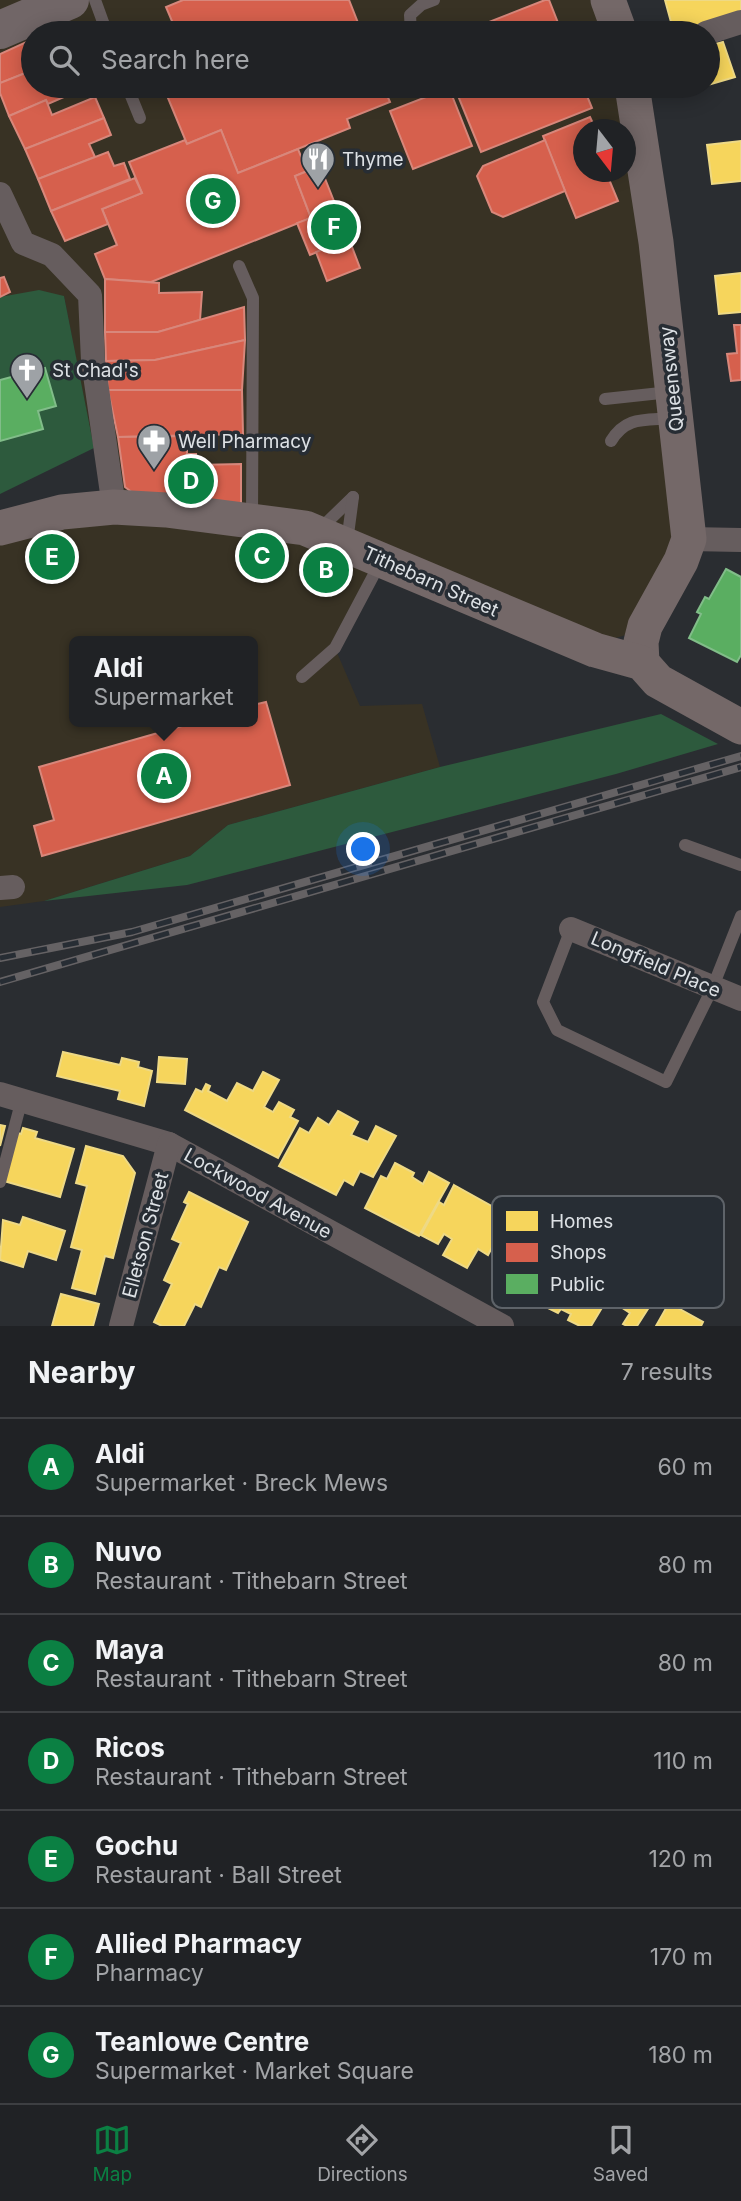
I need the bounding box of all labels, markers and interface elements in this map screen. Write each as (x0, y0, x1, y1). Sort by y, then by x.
search box (21, 21, 720, 98)
icon: search (45, 41, 83, 79)
text: Search here (101, 44, 250, 75)
north arrow (573, 119, 636, 182)
restaurant icon: Thyme (299, 140, 337, 189)
place label: Thyme (342, 148, 404, 171)
pin: G (190, 175, 236, 227)
pin: F (311, 201, 357, 253)
street label: Queensway (654, 325, 688, 433)
church icon: St Chad's (8, 351, 46, 400)
place label: St Chad's (52, 359, 139, 382)
pharmacy icon: Well Pharmacy (135, 422, 173, 471)
place label: Well Pharmacy (178, 430, 312, 453)
pin: D (168, 455, 214, 507)
pin: C (239, 530, 285, 582)
pin: E (29, 531, 75, 583)
street label: Tithebarn Street (360, 541, 502, 622)
pin: B (303, 544, 349, 596)
popup (69, 636, 258, 727)
text: Aldi (94, 652, 143, 683)
text: Supermarket (94, 683, 234, 711)
pin: A (141, 750, 187, 802)
your location (346, 832, 380, 866)
street label: Longfield Place (588, 927, 724, 1002)
street label: Lockwood Avenue (180, 1143, 336, 1244)
street label: Elletson Street (118, 1170, 173, 1301)
legend (492, 1196, 724, 1308)
text: Homes (550, 1210, 613, 1233)
text: Shops (550, 1241, 606, 1264)
text: Public (550, 1273, 605, 1296)
text: Nearby (28, 1354, 136, 1390)
text: 7 results (621, 1358, 713, 1386)
text: Aldi (95, 1438, 145, 1469)
text: A (42, 1453, 60, 1481)
text: 60 m (658, 1453, 713, 1481)
text: Supermarket · Breck Mews (95, 1469, 388, 1497)
text: Nuvo (95, 1536, 162, 1567)
text: B (43, 1551, 59, 1579)
text: 80 m (658, 1551, 713, 1579)
text: Restaurant · Tithebarn Street (95, 1567, 408, 1595)
text: Maya (95, 1634, 164, 1665)
text: C (42, 1649, 60, 1677)
text: 80 m (658, 1649, 713, 1677)
text: Restaurant · Tithebarn Street (95, 1665, 408, 1693)
text: Ricos (95, 1732, 165, 1763)
text: D (43, 1747, 59, 1775)
text: 110 m (653, 1747, 713, 1775)
text: Restaurant · Tithebarn Street (95, 1763, 408, 1791)
text: Gochu (95, 1830, 178, 1861)
text: E (44, 1845, 58, 1873)
text: 120 m (648, 1845, 713, 1873)
text: Restaurant · Ball Street (95, 1861, 342, 1889)
text: Allied Pharmacy (95, 1928, 302, 1959)
text: F (44, 1943, 58, 1971)
text: 170 m (650, 1943, 713, 1971)
text: Pharmacy (95, 1959, 204, 1987)
text: Teanlowe Centre (95, 2026, 309, 2057)
text: G (42, 2041, 60, 2069)
text: 180 m (648, 2041, 713, 2069)
text: Supermarket · Market Square (95, 2057, 414, 2085)
tab: Map (93, 2121, 132, 2186)
tab: Directions (317, 2121, 408, 2186)
tab: Saved (593, 2121, 648, 2186)

